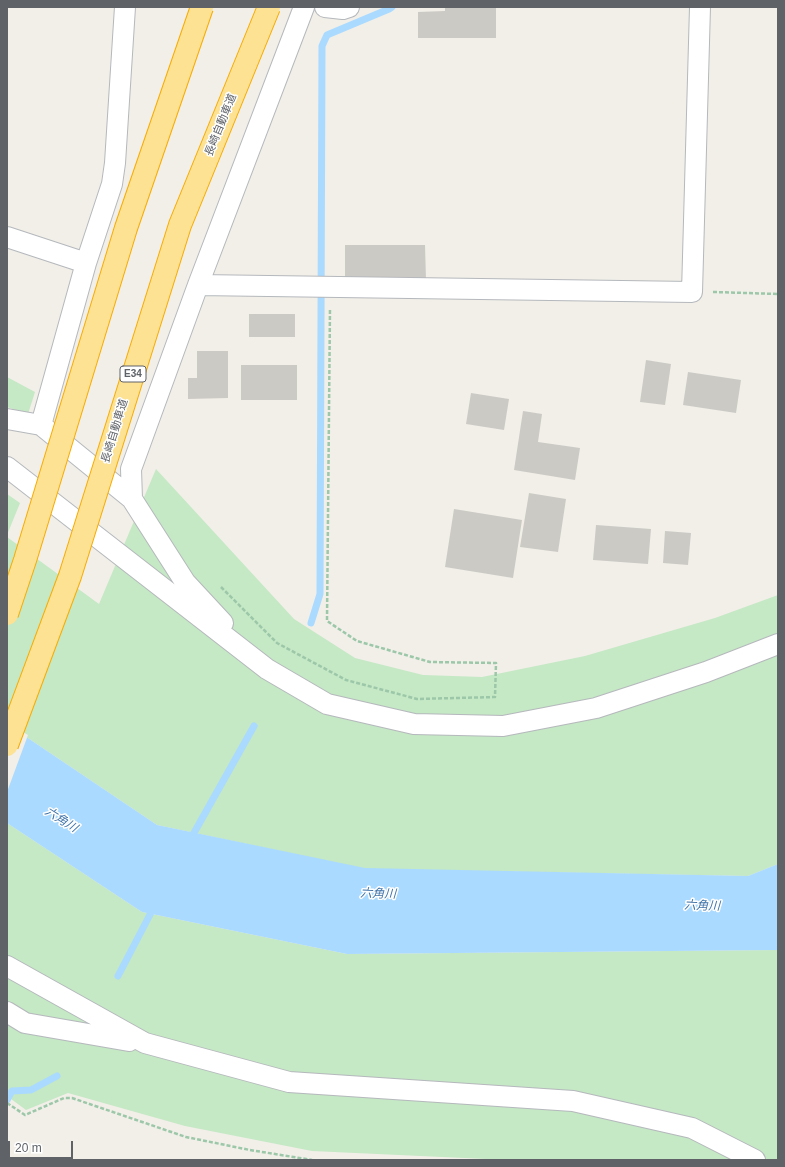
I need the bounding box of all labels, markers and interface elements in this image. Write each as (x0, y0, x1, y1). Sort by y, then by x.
street label: 長崎自動車道 (203, 92, 239, 158)
road number: E34 (120, 366, 146, 382)
street label: 長崎自動車道 (99, 398, 131, 464)
water label: 六角川 (42, 804, 80, 836)
water label: 六角川 (360, 886, 396, 902)
water label: 六角川 (684, 898, 720, 914)
scale bar (10, 1133, 75, 1159)
text: 20 m (15, 1141, 42, 1155)

